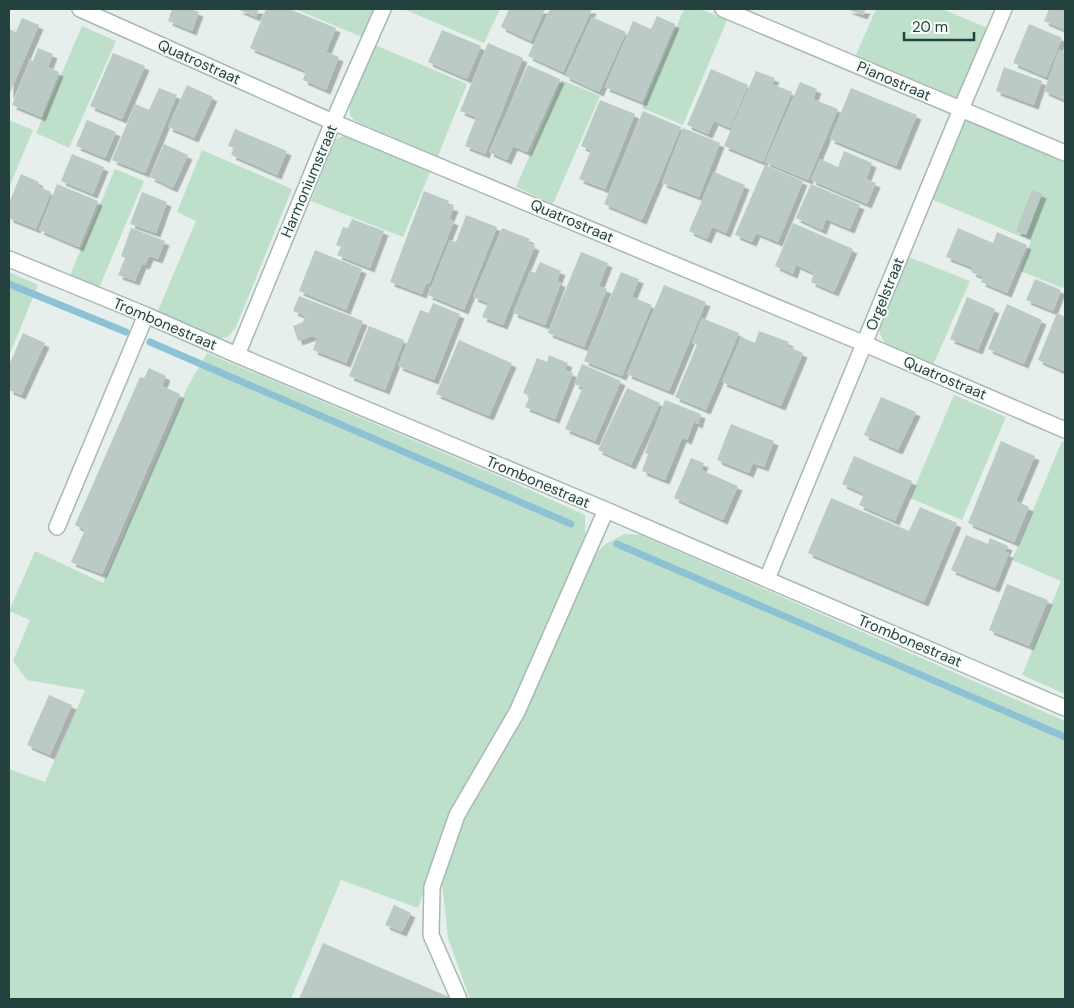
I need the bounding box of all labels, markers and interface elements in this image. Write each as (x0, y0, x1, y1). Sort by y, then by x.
scale bar (904, 10, 974, 42)
text: 20 m (912, 17, 948, 37)
street label: Quatrostraat (154, 35, 244, 89)
street label: Pianostraat (854, 56, 934, 106)
street label: Harmoniumstraat (276, 121, 342, 241)
street label: Quatrostraat (527, 194, 617, 248)
street label: Orgelstraat (861, 254, 909, 334)
street label: Trombonestraat (110, 293, 220, 355)
street label: Quatrostraat (900, 351, 990, 405)
street label: Trombonestraat (483, 451, 593, 513)
street label: Trombonestraat (855, 610, 965, 672)

